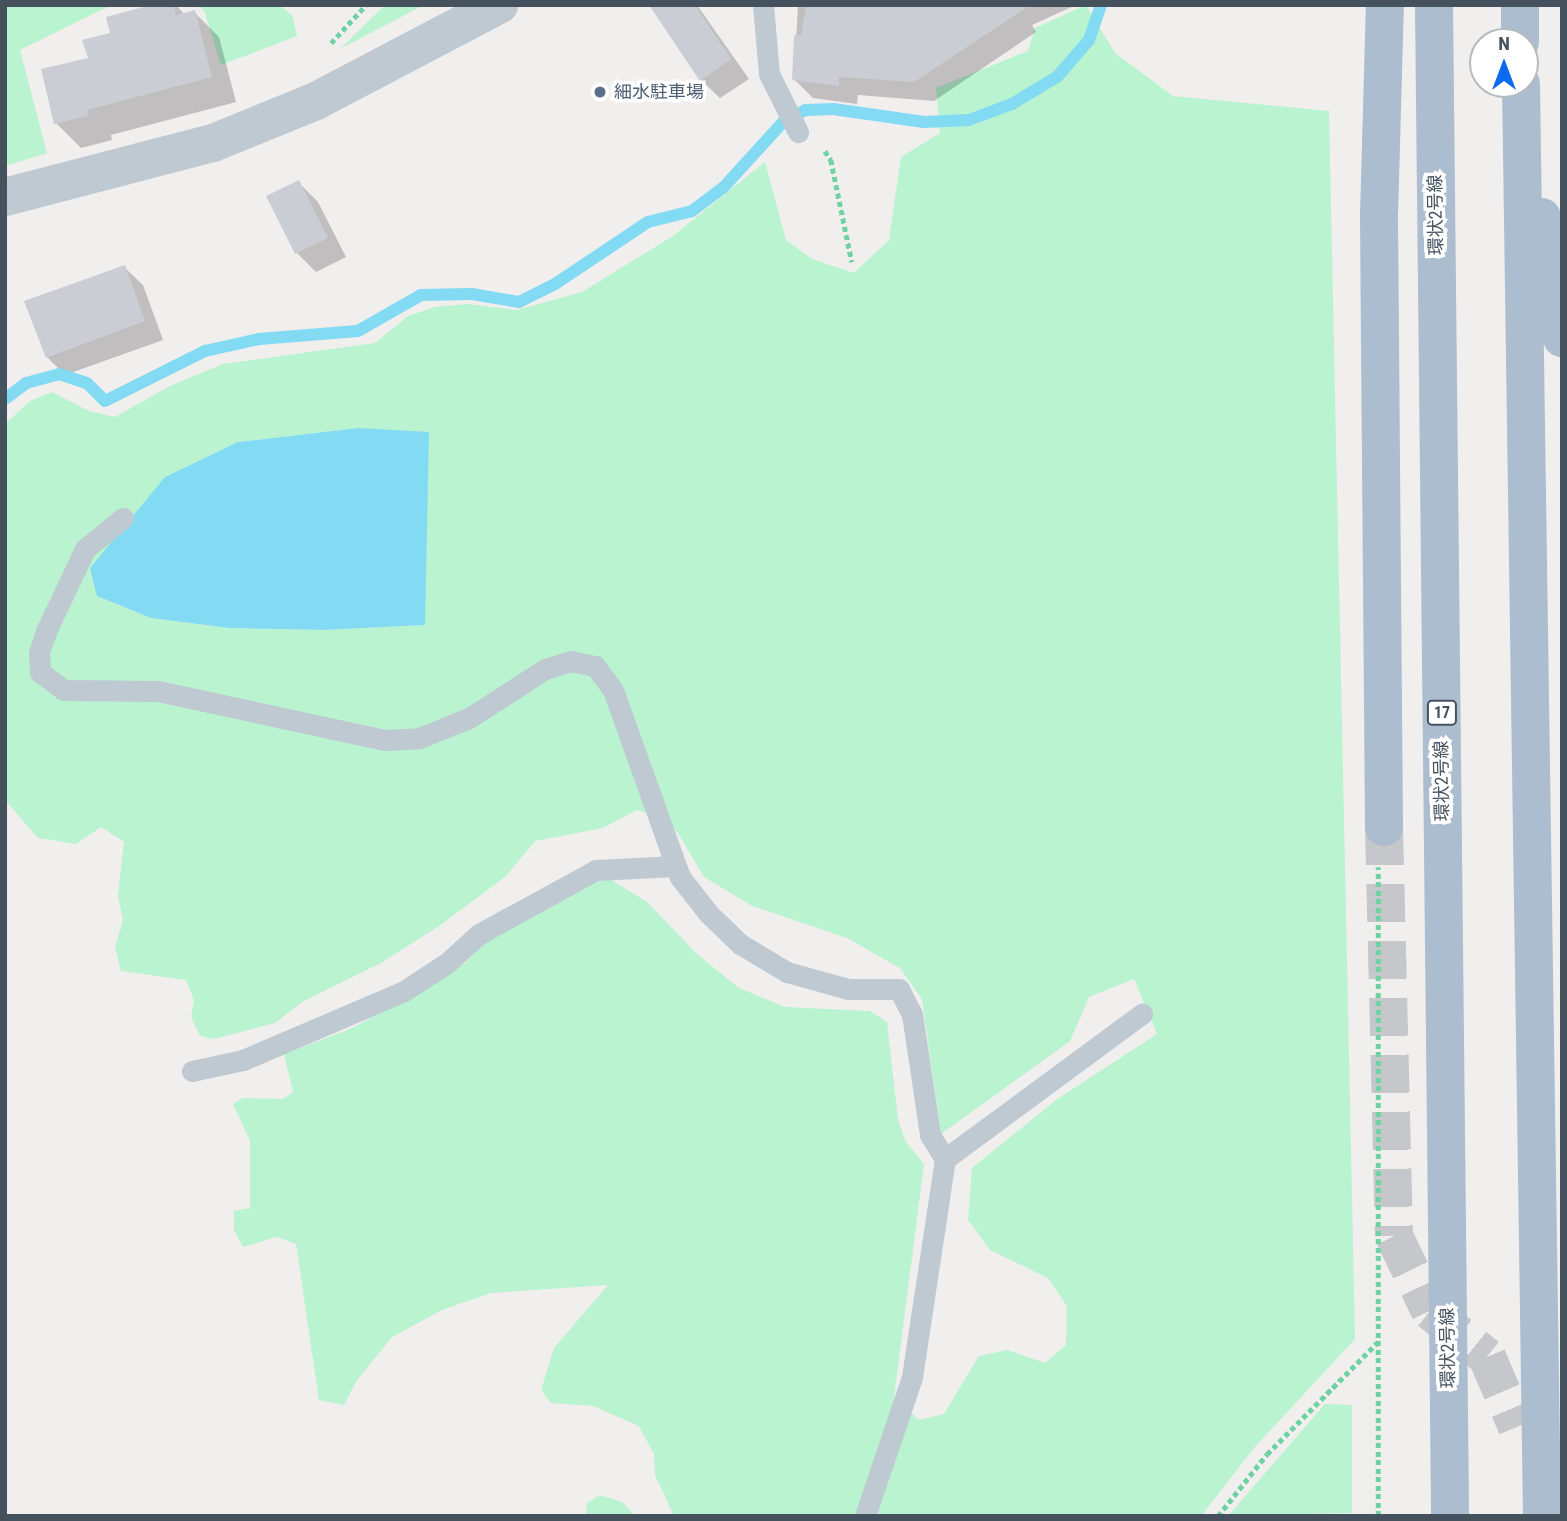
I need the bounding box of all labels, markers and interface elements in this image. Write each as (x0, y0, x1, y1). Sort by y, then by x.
north arrow (1469, 28, 1539, 98)
text: N (1498, 32, 1510, 55)
place label: 細水駐車場 (614, 81, 704, 103)
marker: 細水駐車場 (592, 84, 608, 100)
street label: 環状2号線 (1424, 174, 1448, 256)
road number: 17 (1426, 700, 1458, 726)
street label: 環状2号線 (1430, 740, 1454, 822)
street label: 環状2号線 (1436, 1307, 1460, 1389)

